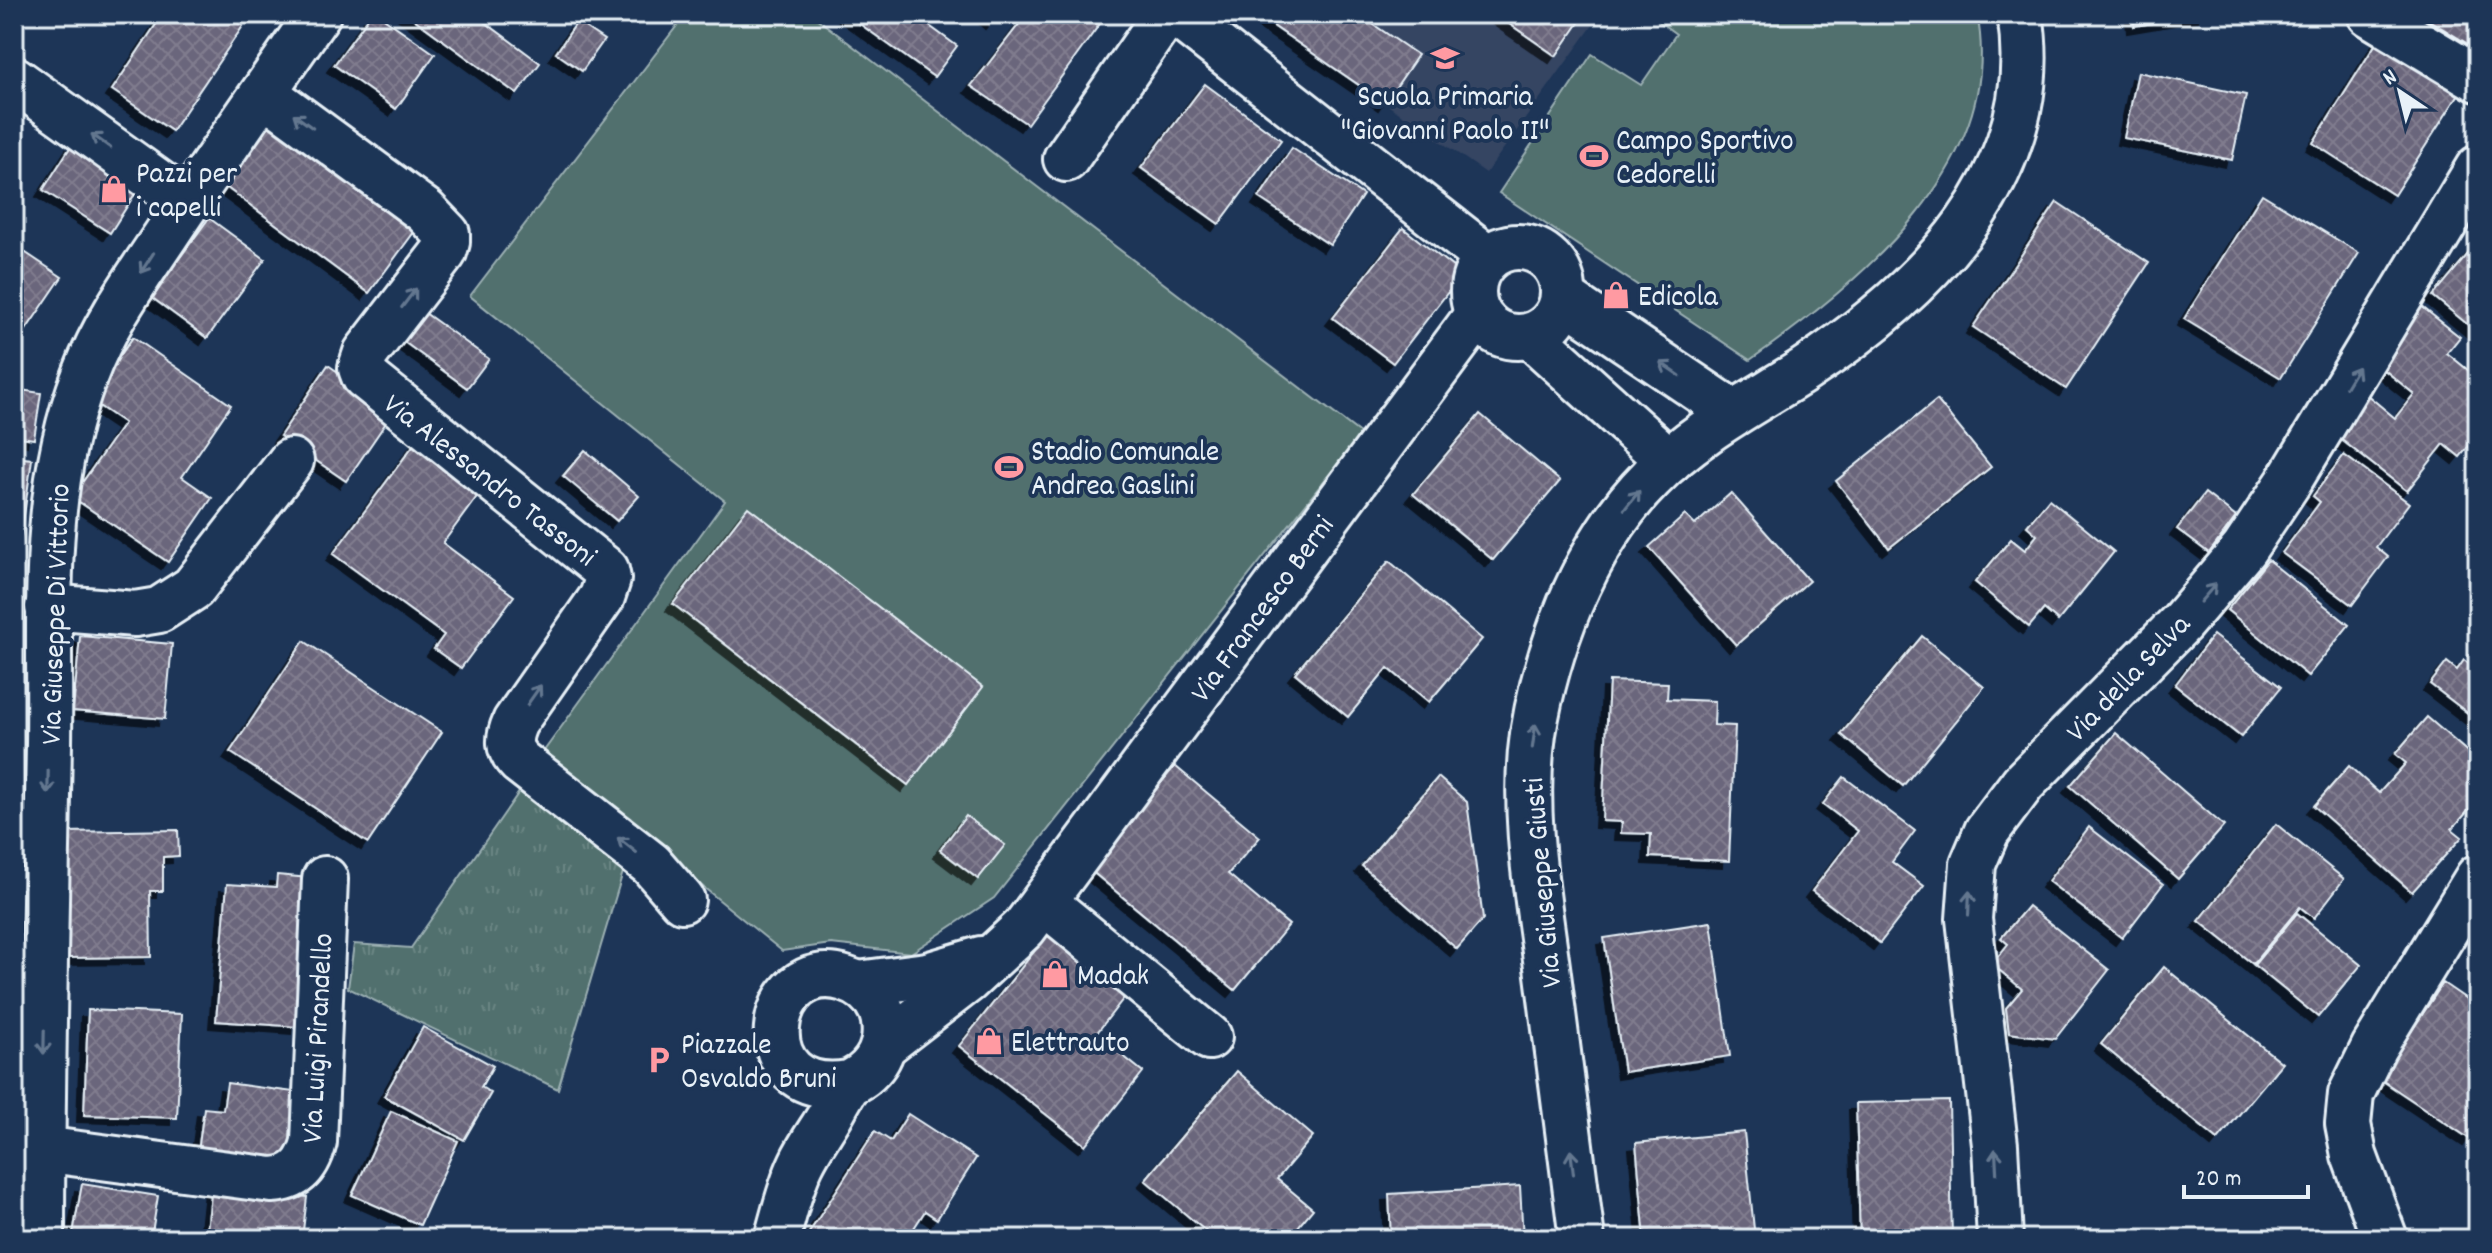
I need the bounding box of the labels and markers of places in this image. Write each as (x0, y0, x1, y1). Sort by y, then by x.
school or university icon: Scuola Primaria "Giovanni Paolo II" (1430, 43, 1460, 73)
place label: Scuola Primaria "Giovanni Paolo II" (1340, 78, 1550, 155)
place label: Campo Sportivo Cedorelli (1616, 122, 1794, 199)
sports icon: Campo Sportivo Cedorelli (1579, 141, 1609, 171)
place label: Pazzi per i capelli (136, 155, 237, 232)
shop icon: Pazzi per i capelli (99, 174, 129, 204)
place label: Edicola (1638, 278, 1719, 321)
shop icon: Edicola (1601, 280, 1631, 310)
place label: Stadio Comunale Andrea Gaslini (1031, 433, 1219, 510)
sports icon: Stadio Comunale Andrea Gaslini (994, 452, 1024, 482)
place label: Madak (1077, 957, 1149, 1000)
shop icon: Madak (1040, 959, 1070, 989)
place label: Elettrauto (1011, 1024, 1130, 1067)
place label: Piazzale Osvaldo Bruni (681, 1026, 837, 1103)
shop icon: Elettrauto (974, 1026, 1004, 1056)
parking icon: Piazzale Osvaldo Bruni (644, 1045, 674, 1075)

